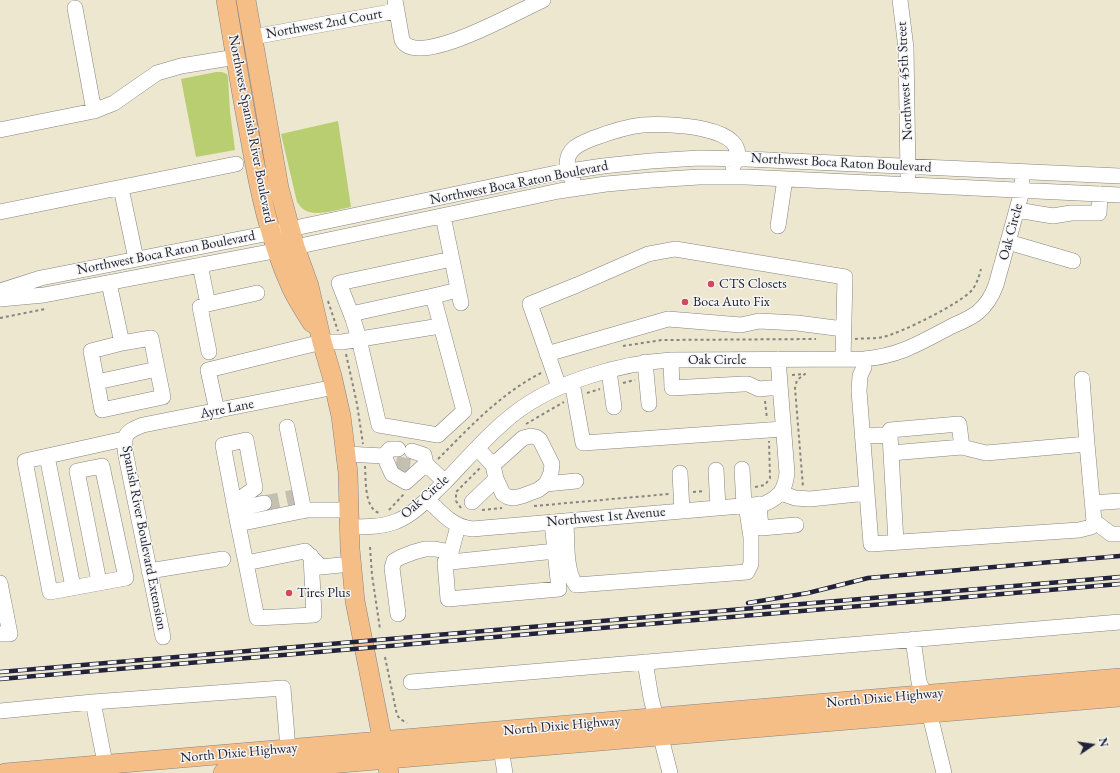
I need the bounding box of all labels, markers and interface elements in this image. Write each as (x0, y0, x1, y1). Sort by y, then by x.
street label: Northwest 2nd Court (265, 6, 383, 42)
street label: Northwest 45th Street (893, 21, 917, 141)
street label: Northwest Spanish River Boulevard (224, 33, 278, 225)
street label: Northwest Boca Raton Boulevard (750, 150, 932, 176)
street label: Northwest Boca Raton Boulevard (429, 157, 609, 209)
street label: Oak Circle (995, 202, 1027, 262)
street label: Northwest Boca Raton Boulevard (76, 227, 256, 279)
place label: CTS Closets (719, 276, 787, 292)
marker: CTS Closets (706, 279, 716, 289)
place label: Boca Auto Fix (693, 294, 770, 310)
marker: Boca Auto Fix (680, 297, 690, 307)
street label: Oak Circle (688, 352, 746, 368)
street label: Ayre Lane (199, 396, 255, 422)
street label: Spanish River Boulevard Extension (118, 444, 170, 632)
street label: Oak Circle (398, 472, 452, 522)
street label: Northwest 1st Avenue (546, 503, 666, 531)
place label: Tires Plus (297, 585, 350, 601)
marker: Tires Plus (284, 588, 294, 598)
street label: North Dixie Highway (826, 685, 944, 711)
street label: North Dixie Highway (503, 713, 621, 739)
north arrow (1072, 725, 1112, 765)
text: N (1096, 736, 1112, 748)
street label: North Dixie Highway (180, 740, 298, 766)

